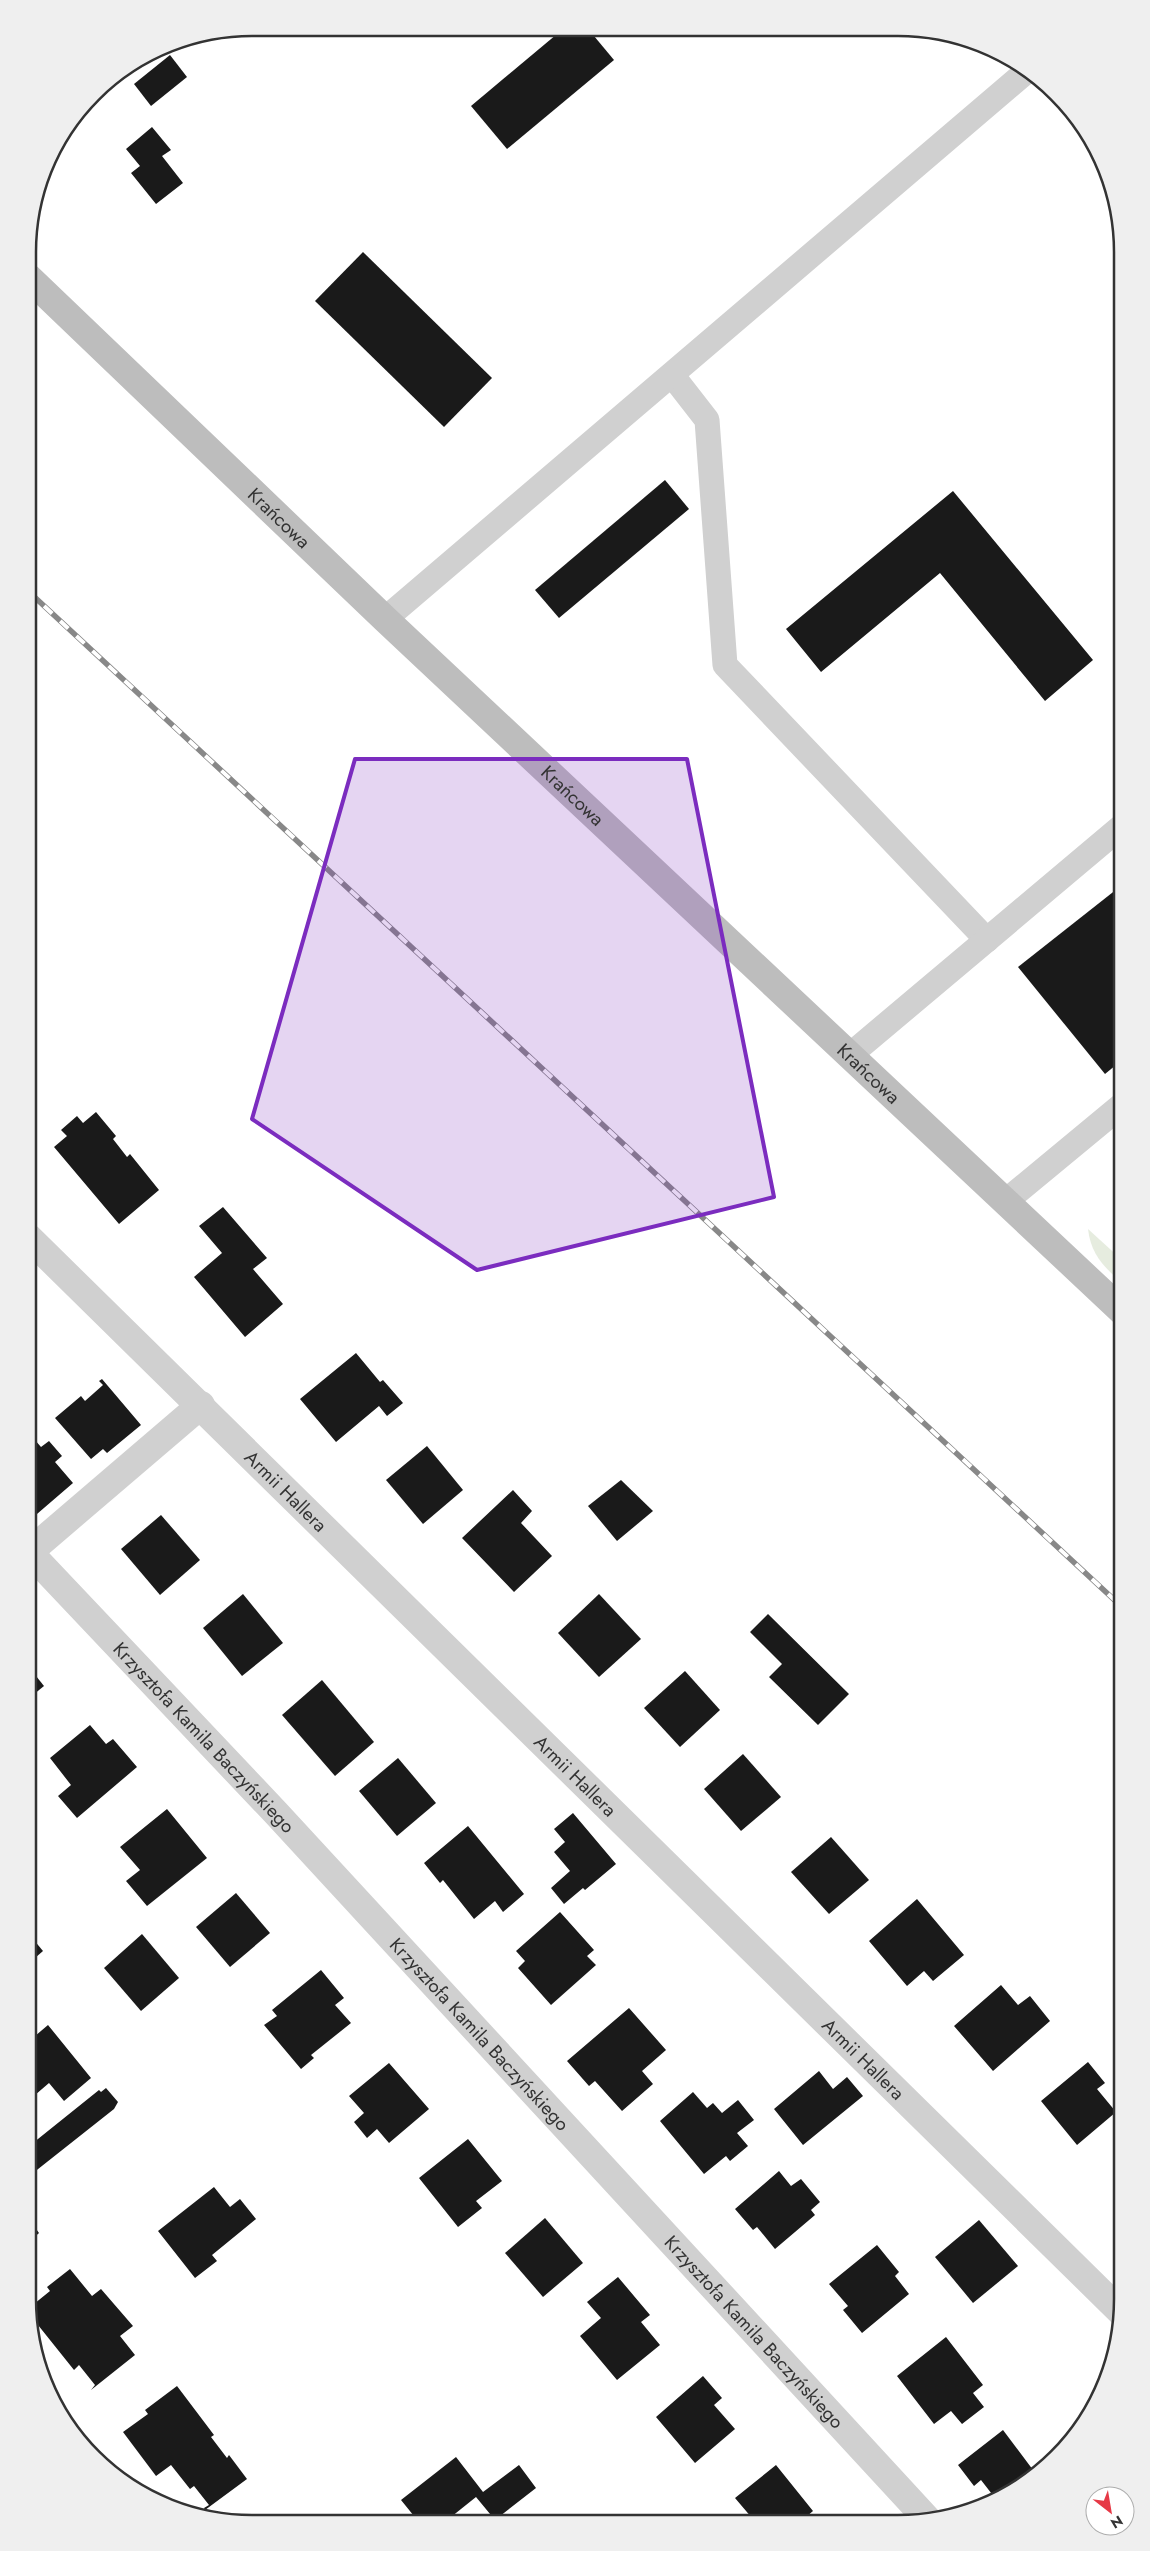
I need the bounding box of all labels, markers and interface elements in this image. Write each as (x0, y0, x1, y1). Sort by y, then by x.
street label: Krańcowa (242, 481, 317, 554)
street label: Krańcowa (535, 759, 610, 832)
street label: Krańcowa (831, 1037, 906, 1110)
street label: Armii Hallera (239, 1444, 334, 1538)
street label: Krzysztofa Kamila Baczyńskiego (107, 1636, 301, 1839)
street label: Armii Hallera (528, 1729, 623, 1822)
street label: Krzysztofa Kamila Baczyńskiego (384, 1931, 576, 2137)
street label: Armii Hallera (816, 2012, 911, 2106)
street label: Krzysztofa Kamila Baczyńskiego (658, 2229, 850, 2434)
north arrow (1085, 2486, 1135, 2536)
text: N (1107, 2511, 1127, 2534)

